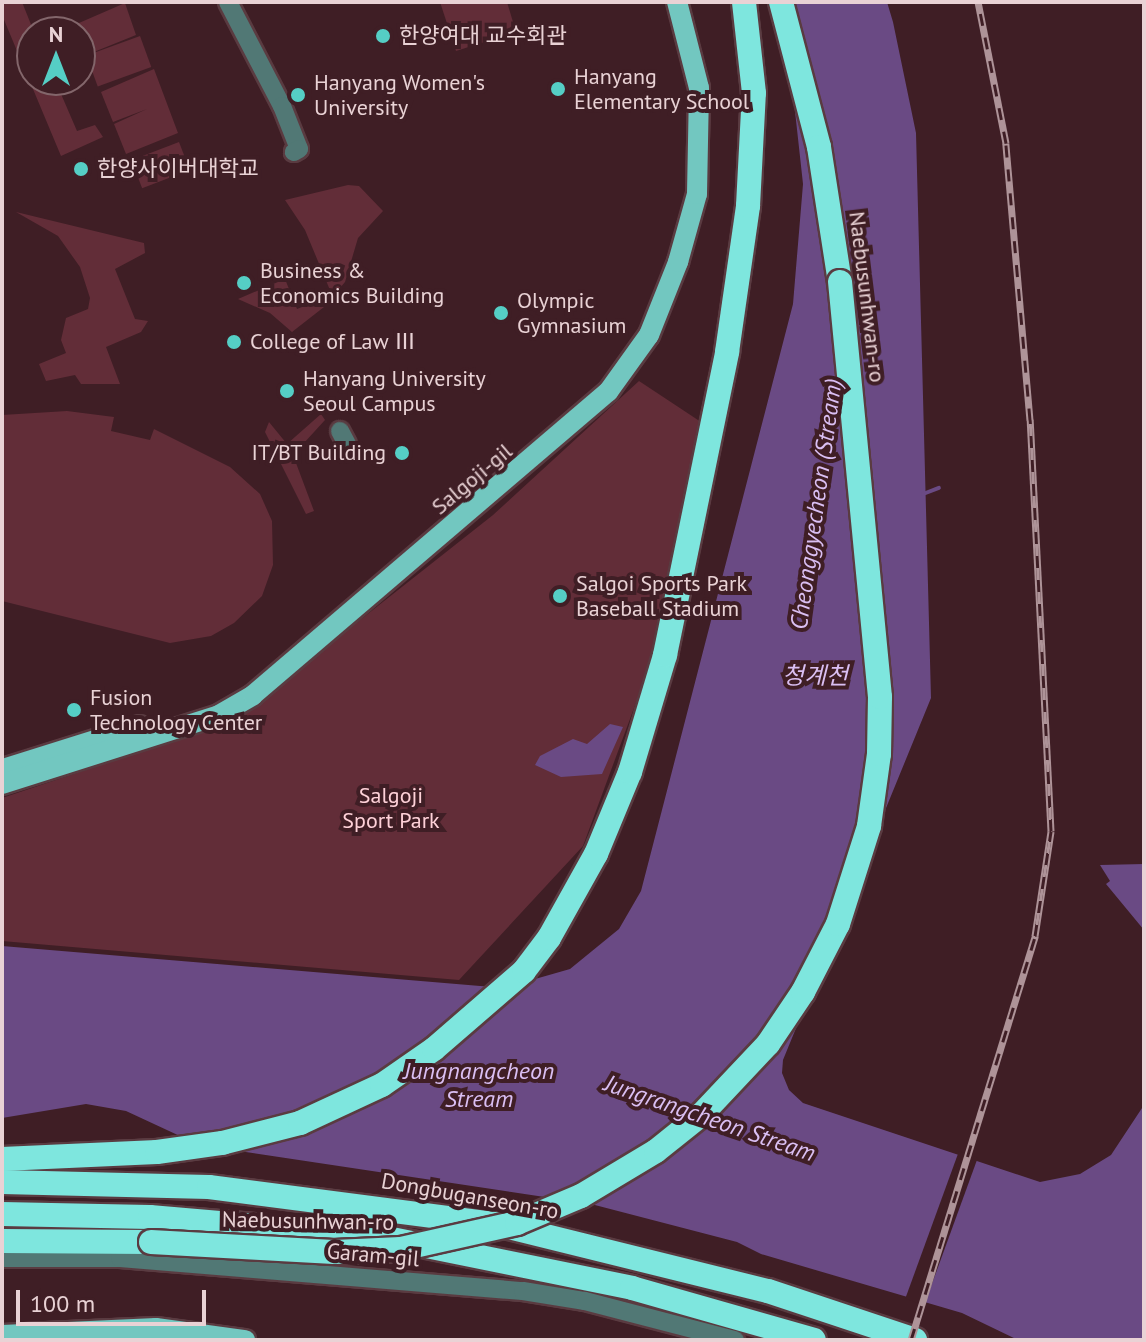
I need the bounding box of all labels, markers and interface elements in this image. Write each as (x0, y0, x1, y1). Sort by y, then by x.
north arrow (16, 16, 96, 96)
text: N (49, 20, 63, 48)
place label: 한양여대 교수회관 (399, 23, 567, 49)
marker: 한양여대 교수회관 (374, 27, 392, 45)
place label: Hanyang Elementary School (574, 63, 750, 114)
place label: Hanyang Women's University (314, 69, 485, 120)
marker: Hanyang Elementary School (549, 80, 567, 98)
marker: Hanyang Women's University (289, 86, 307, 104)
place label: 한양사이버대학교 (97, 156, 259, 182)
marker: 한양사이버대학교 (72, 160, 90, 178)
street label: Naebusunhwan-ro (843, 210, 891, 384)
place label: Business & Economics Building (260, 257, 444, 308)
marker: Business & Economics Building (235, 274, 253, 292)
place label: Olympic Gymnasium (517, 287, 626, 338)
marker: Olympic Gymnasium (492, 304, 510, 322)
place label: College of Law Ⅲ (250, 329, 417, 355)
marker: College of Law Ⅲ (225, 333, 243, 351)
place label: Hanyang University Seoul Campus (303, 365, 486, 416)
water label: Cheonggyecheon (Stream) (784, 377, 848, 631)
marker: Hanyang University Seoul Campus (278, 382, 296, 400)
street label: Salgoji-gil (427, 438, 517, 520)
place label: IT/BT Building (251, 440, 386, 466)
marker: IT/BT Building (393, 444, 411, 462)
place label: Salgoi Sports Park Baseball Stadium (576, 570, 747, 622)
marker: Salgoi Sports Park Baseball Stadium (551, 587, 569, 605)
water label: 청계천 (782, 662, 848, 690)
place label: Fusion Technology Center (90, 684, 263, 736)
marker: Fusion Technology Center (65, 701, 83, 719)
park label: Salgoji Sport Park (342, 782, 440, 834)
water label: Jungnangcheon Stream (404, 1057, 554, 1113)
water label: Jungrangcheon Stream (601, 1068, 819, 1168)
street label: Dongbuganseon-ro (379, 1167, 561, 1225)
street label: Naebusunhwan-ro (222, 1206, 394, 1236)
street label: Garam-gil (326, 1238, 420, 1272)
scale bar (20, 1274, 210, 1324)
text: 100 m (30, 1288, 95, 1319)

